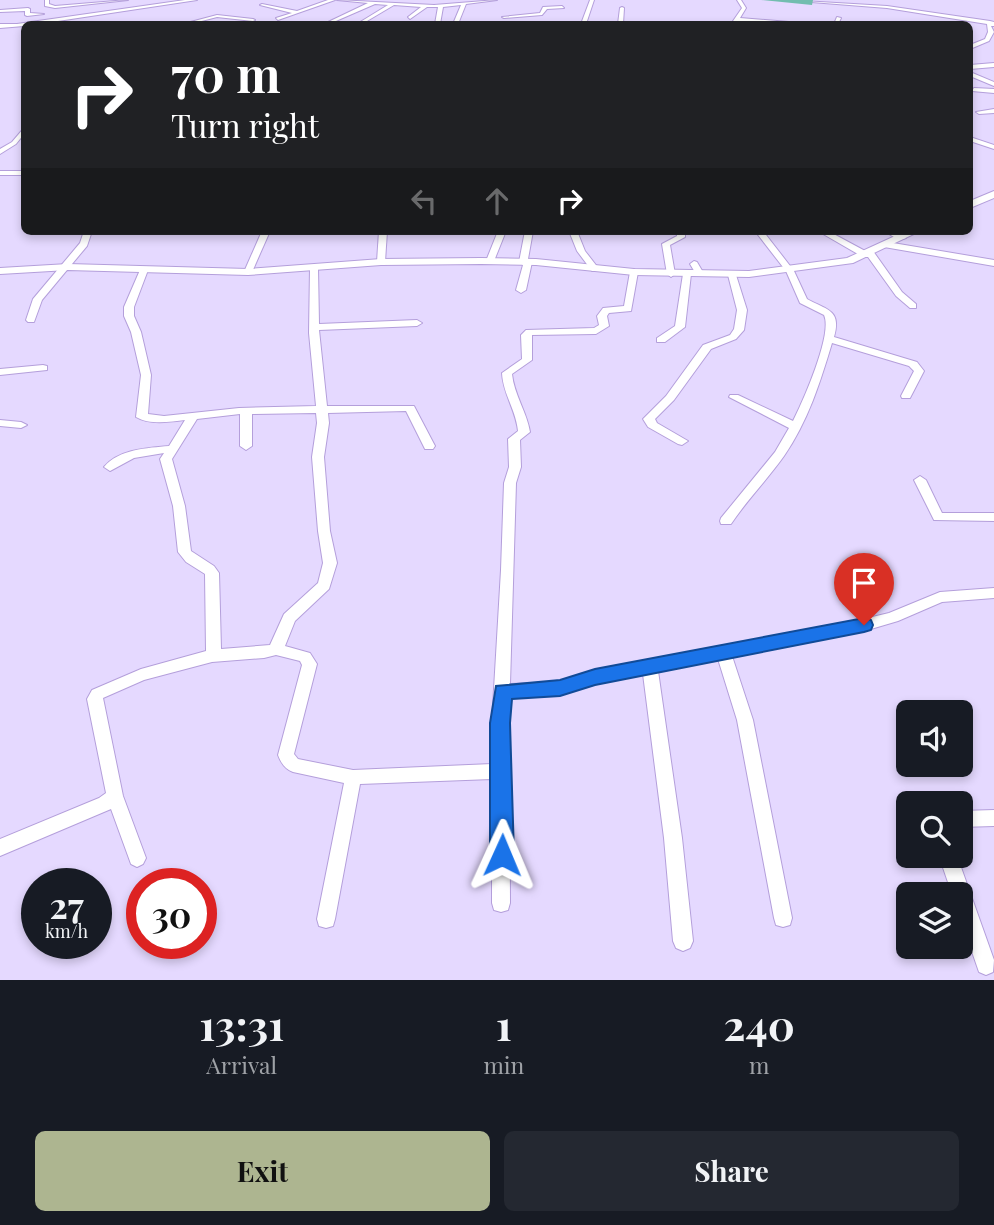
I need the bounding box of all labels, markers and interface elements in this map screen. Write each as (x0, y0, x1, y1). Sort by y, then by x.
text: 70 m (171, 40, 281, 105)
icon: right (56, 49, 147, 140)
text: Turn right (171, 103, 319, 146)
icon: left (405, 182, 443, 220)
icon: ahead (478, 182, 516, 220)
icon: right (551, 182, 589, 220)
pin (834, 553, 894, 625)
icon: arrive (845, 564, 883, 602)
map controls (896, 700, 973, 959)
button: sound (896, 700, 973, 777)
button: search (896, 791, 973, 868)
position arrow (465, 818, 539, 892)
speed limit sign: 30 (126, 868, 217, 959)
text: 27 (49, 881, 84, 928)
button: layers (896, 882, 973, 959)
text: km/h (45, 919, 88, 943)
text: 13:31 (199, 996, 284, 1052)
text: 1 (496, 996, 512, 1052)
text: 240 (724, 996, 795, 1052)
text: Arrival (206, 1049, 277, 1080)
text: min (483, 1049, 524, 1080)
text: m (749, 1049, 769, 1080)
button: Exit (35, 1131, 490, 1211)
button: Share (504, 1131, 959, 1211)

